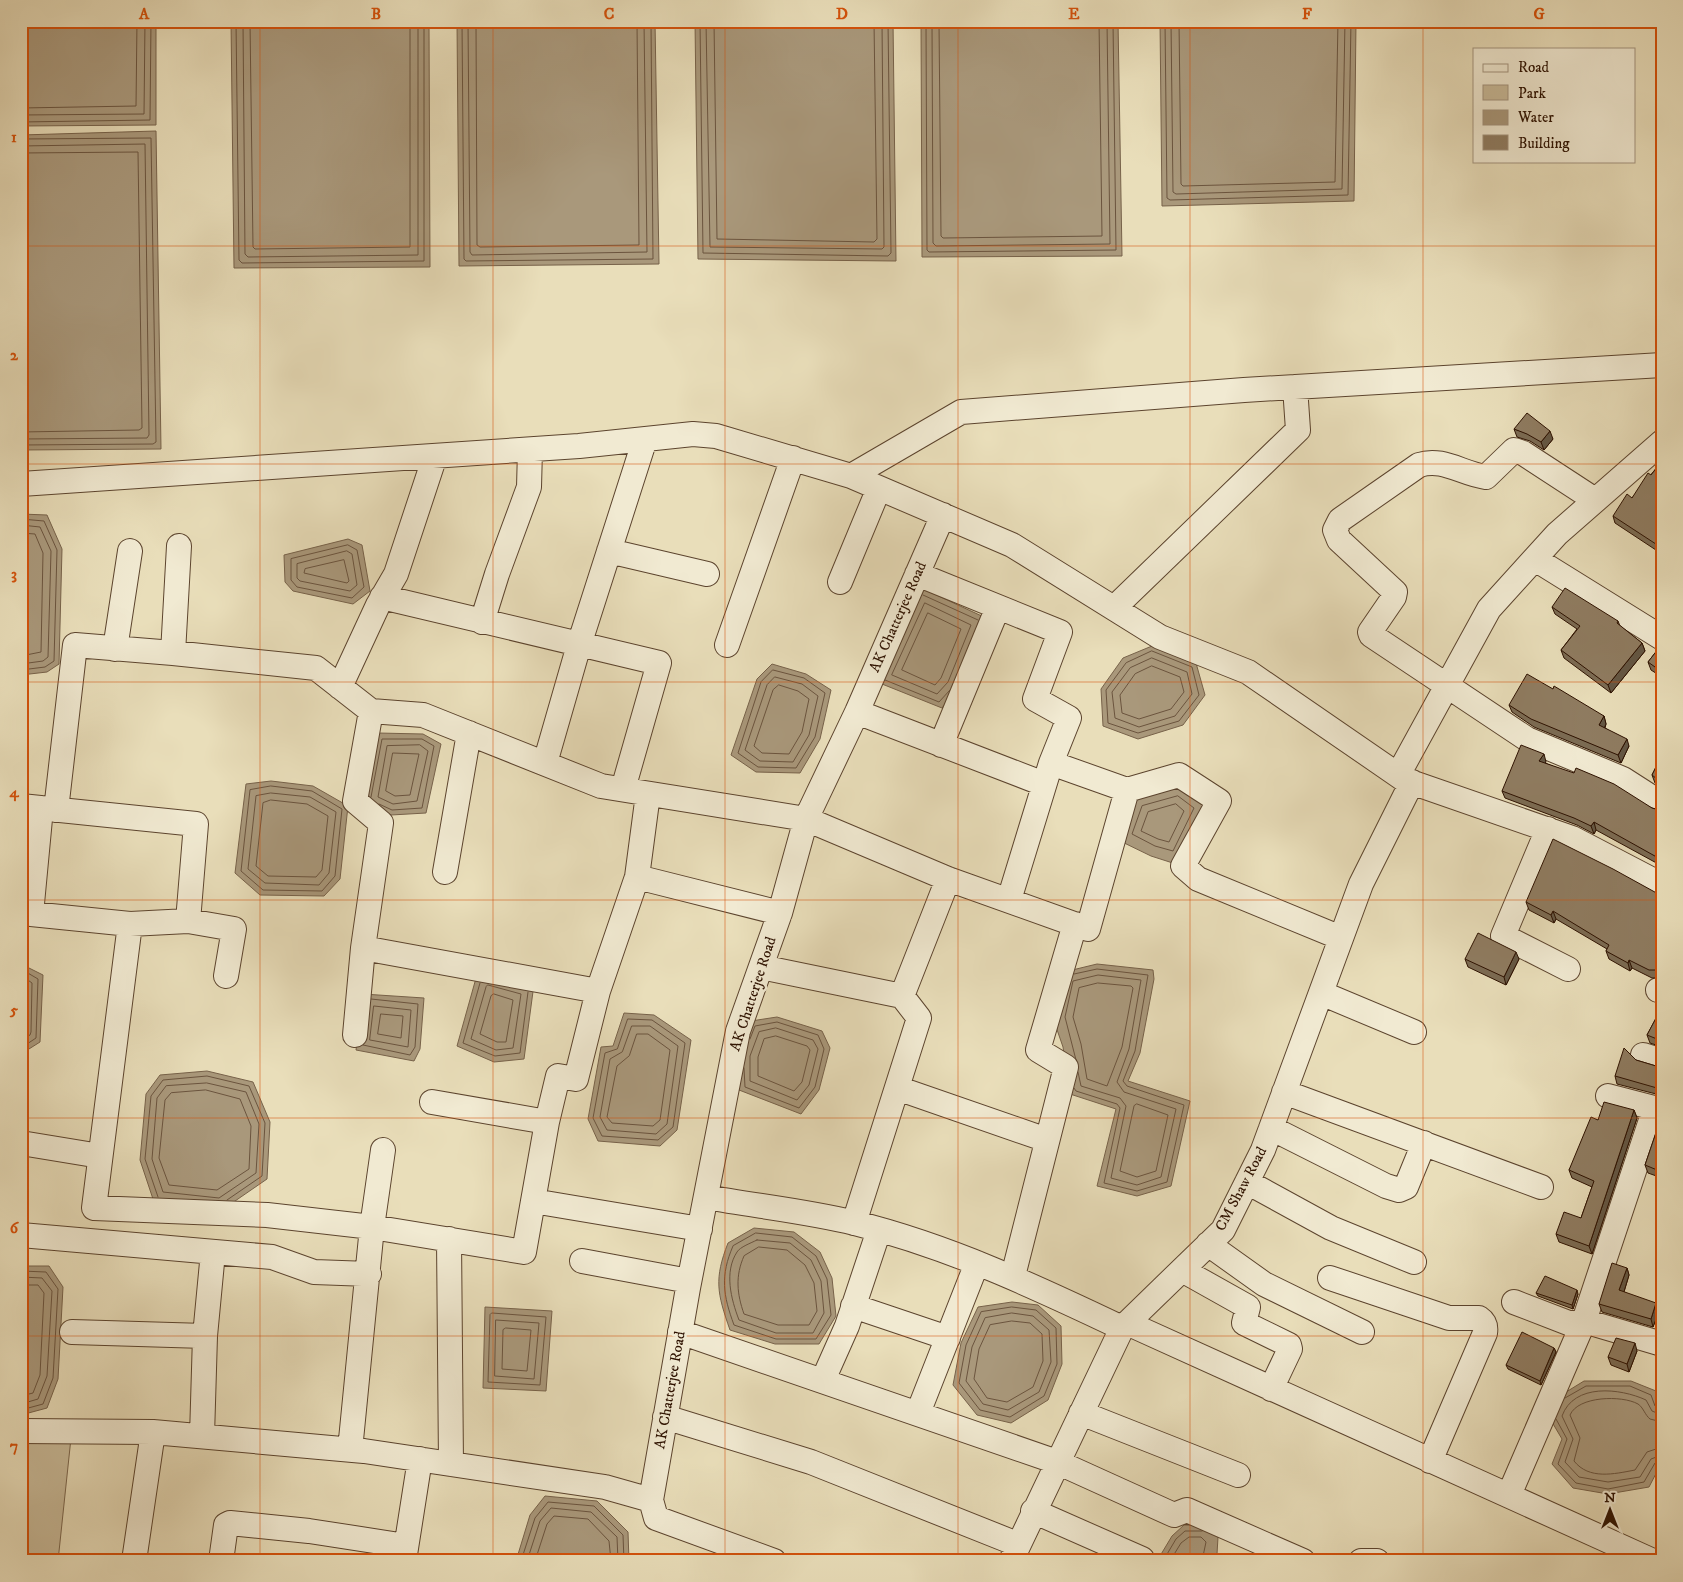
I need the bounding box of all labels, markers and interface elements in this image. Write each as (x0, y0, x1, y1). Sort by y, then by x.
text: A (138, 4, 150, 24)
text: B (371, 4, 381, 24)
text: C (604, 4, 614, 24)
text: D (836, 4, 848, 24)
text: E (1068, 4, 1080, 24)
text: F (1302, 4, 1312, 24)
text: G (1533, 4, 1545, 24)
legend (1473, 48, 1636, 162)
text: Road (1518, 58, 1550, 77)
text: Park (1518, 84, 1547, 103)
text: Water (1517, 108, 1554, 127)
text: 1 (11, 127, 17, 147)
text: Building (1518, 134, 1570, 153)
text: 2 (10, 345, 19, 365)
street label: AK Chatterjee Road (865, 558, 931, 675)
text: 3 (11, 564, 17, 584)
text: 4 (8, 782, 19, 802)
street label: AK Chatterjee Road (726, 934, 781, 1054)
text: 5 (9, 1000, 18, 1020)
street label: CM Shaw Road (1211, 1143, 1271, 1234)
text: 6 (10, 1218, 20, 1238)
street label: AK Chatterjee Road (650, 1329, 690, 1450)
text: 7 (10, 1436, 18, 1456)
north arrow (1586, 1484, 1636, 1534)
text: N (1604, 1489, 1616, 1507)

